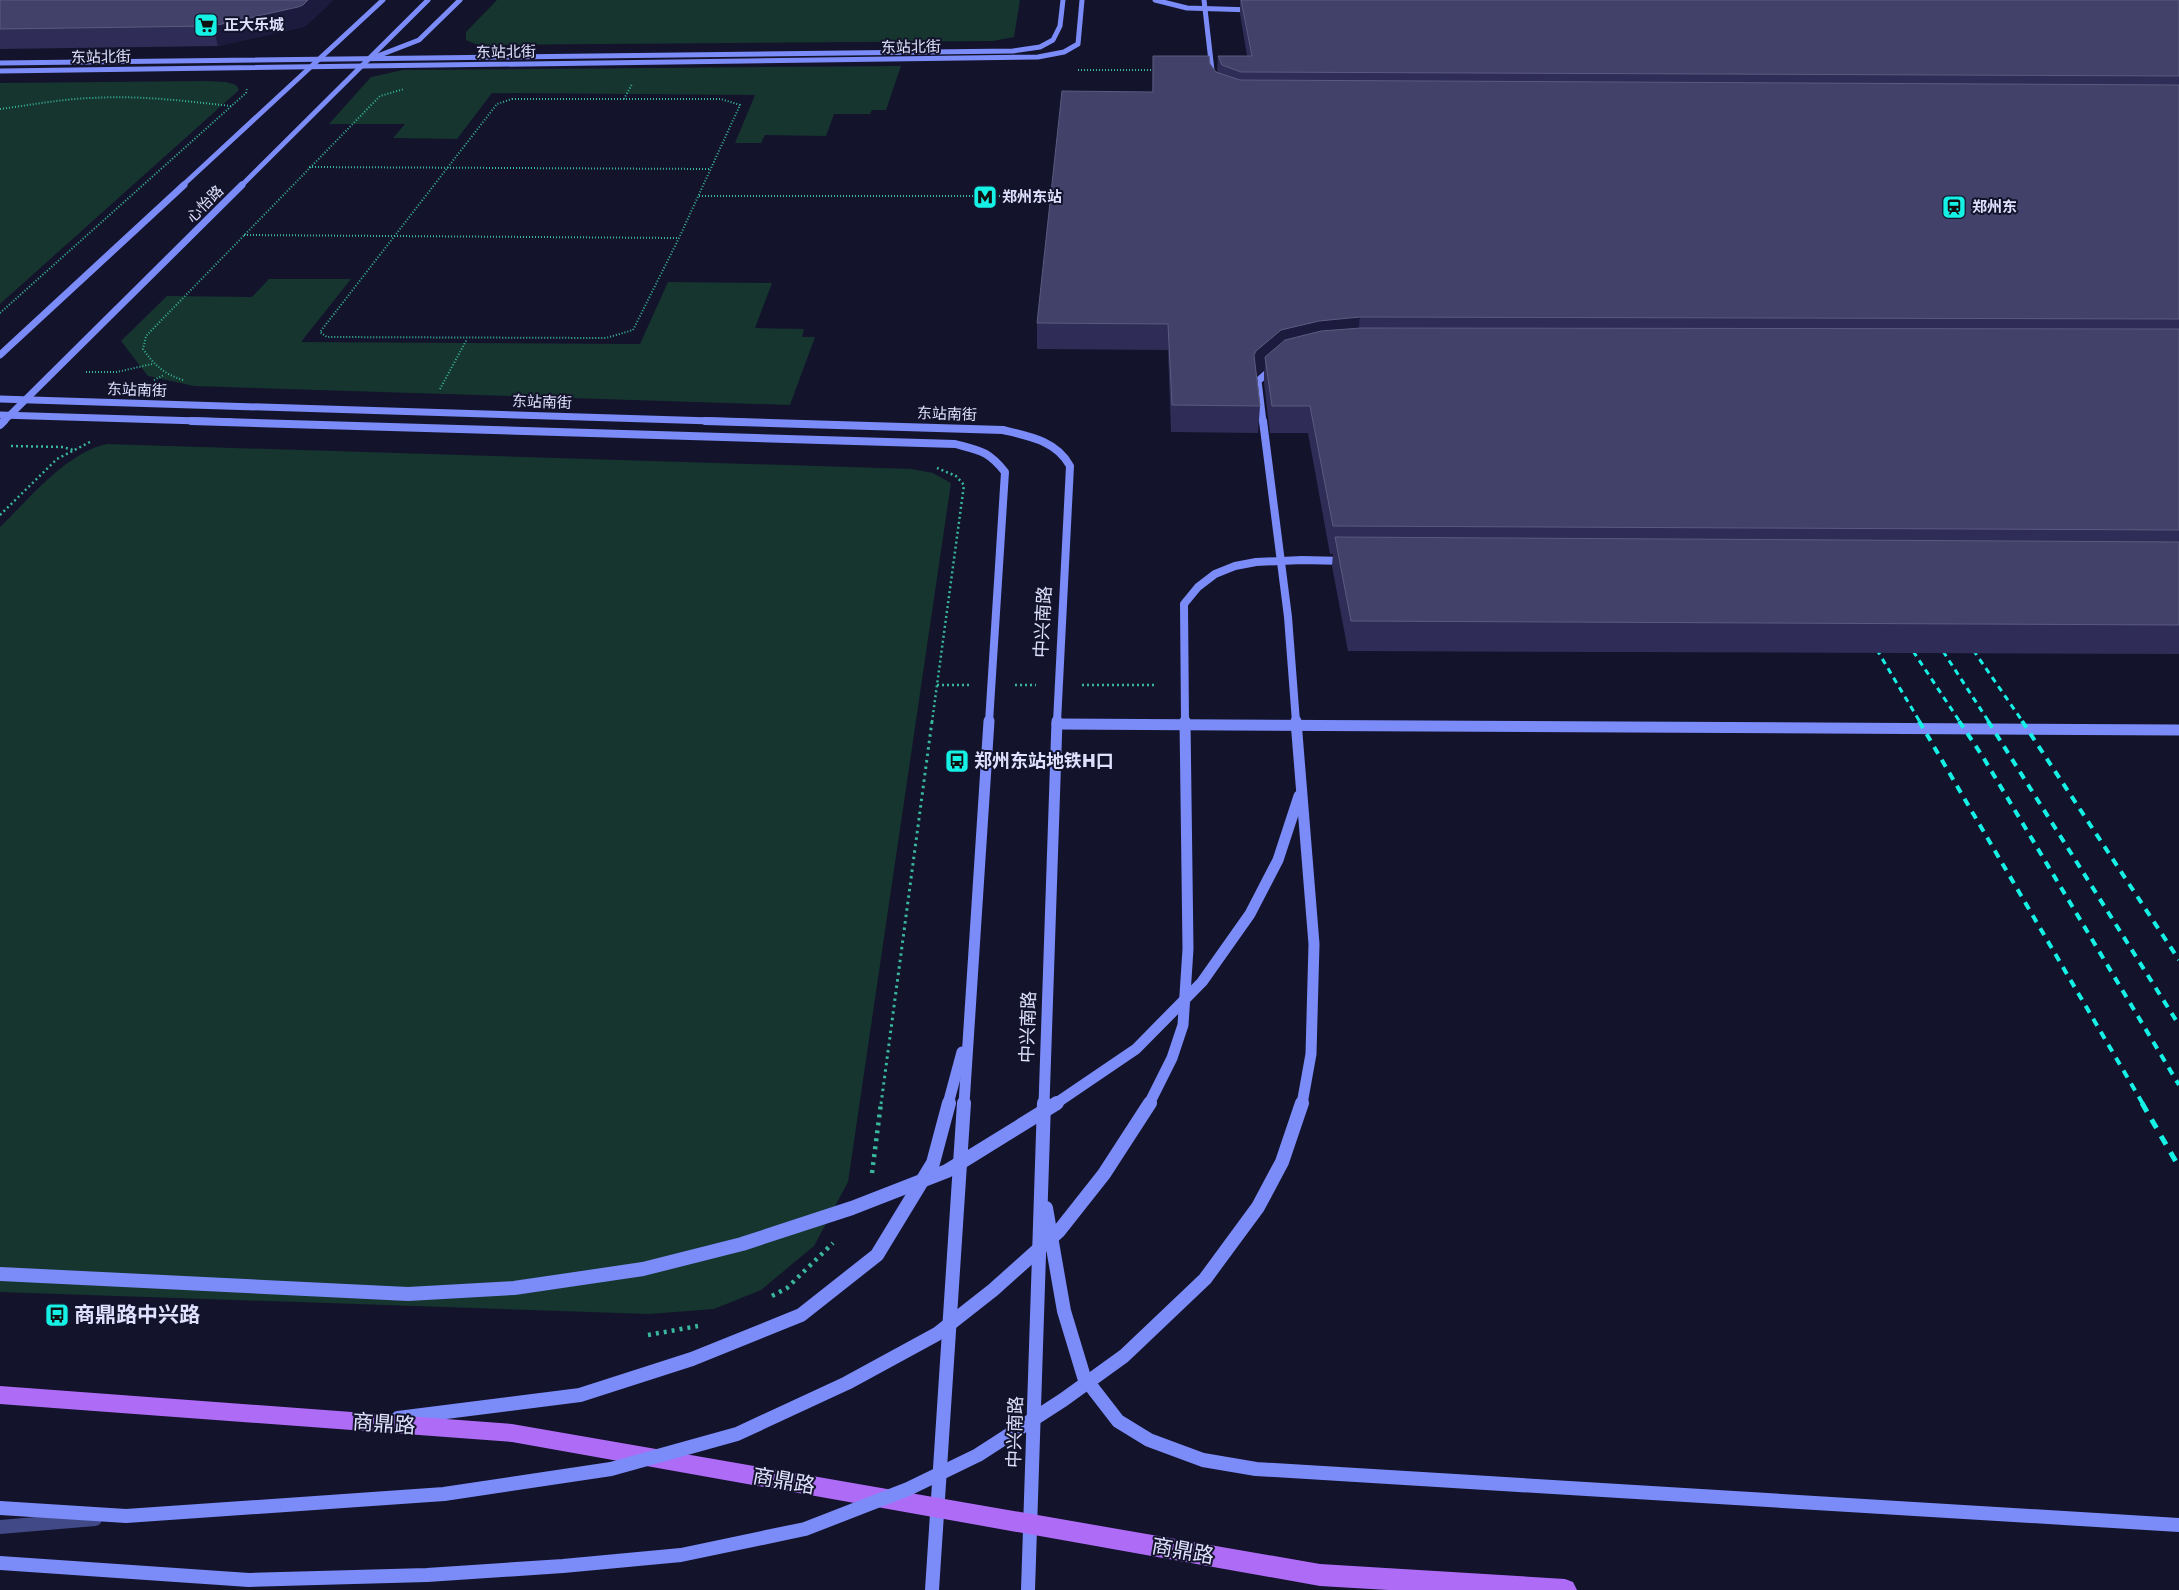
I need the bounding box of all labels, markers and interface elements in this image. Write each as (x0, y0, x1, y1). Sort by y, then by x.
supermarket icon: 正大乐城 (193, 12, 219, 38)
place label: 正大乐城 (224, 15, 284, 33)
street label: 东站北街 (881, 36, 941, 56)
street label: 东站北街 (476, 41, 536, 61)
street label: 东站北街 (71, 46, 131, 66)
street label: 心怡路 (182, 181, 227, 226)
metro station icon: 郑州东站 (972, 184, 998, 210)
place label: 郑州东站 (1002, 187, 1062, 205)
station icon: 郑州东 (1941, 194, 1967, 220)
place label: 郑州东 (1972, 197, 2017, 215)
street label: 东站南街 (107, 379, 167, 399)
street label: 东站南街 (512, 391, 572, 411)
street label: 东站南街 (917, 403, 977, 423)
street label: 中兴南路 (1029, 585, 1055, 658)
bus stop icon: 郑州东站地铁H口 (944, 748, 970, 774)
place label: 郑州东站地铁H口 (974, 749, 1114, 771)
street label: 中兴南路 (1015, 991, 1039, 1063)
place label: 商鼎路中兴路 (74, 1301, 200, 1327)
bus stop icon: 商鼎路中兴路 (44, 1302, 70, 1328)
street label: 中兴南路 (1002, 1396, 1026, 1468)
street label: 商鼎路 (352, 1408, 416, 1438)
street label: 商鼎路 (751, 1462, 817, 1498)
street label: 商鼎路 (1150, 1532, 1216, 1568)

